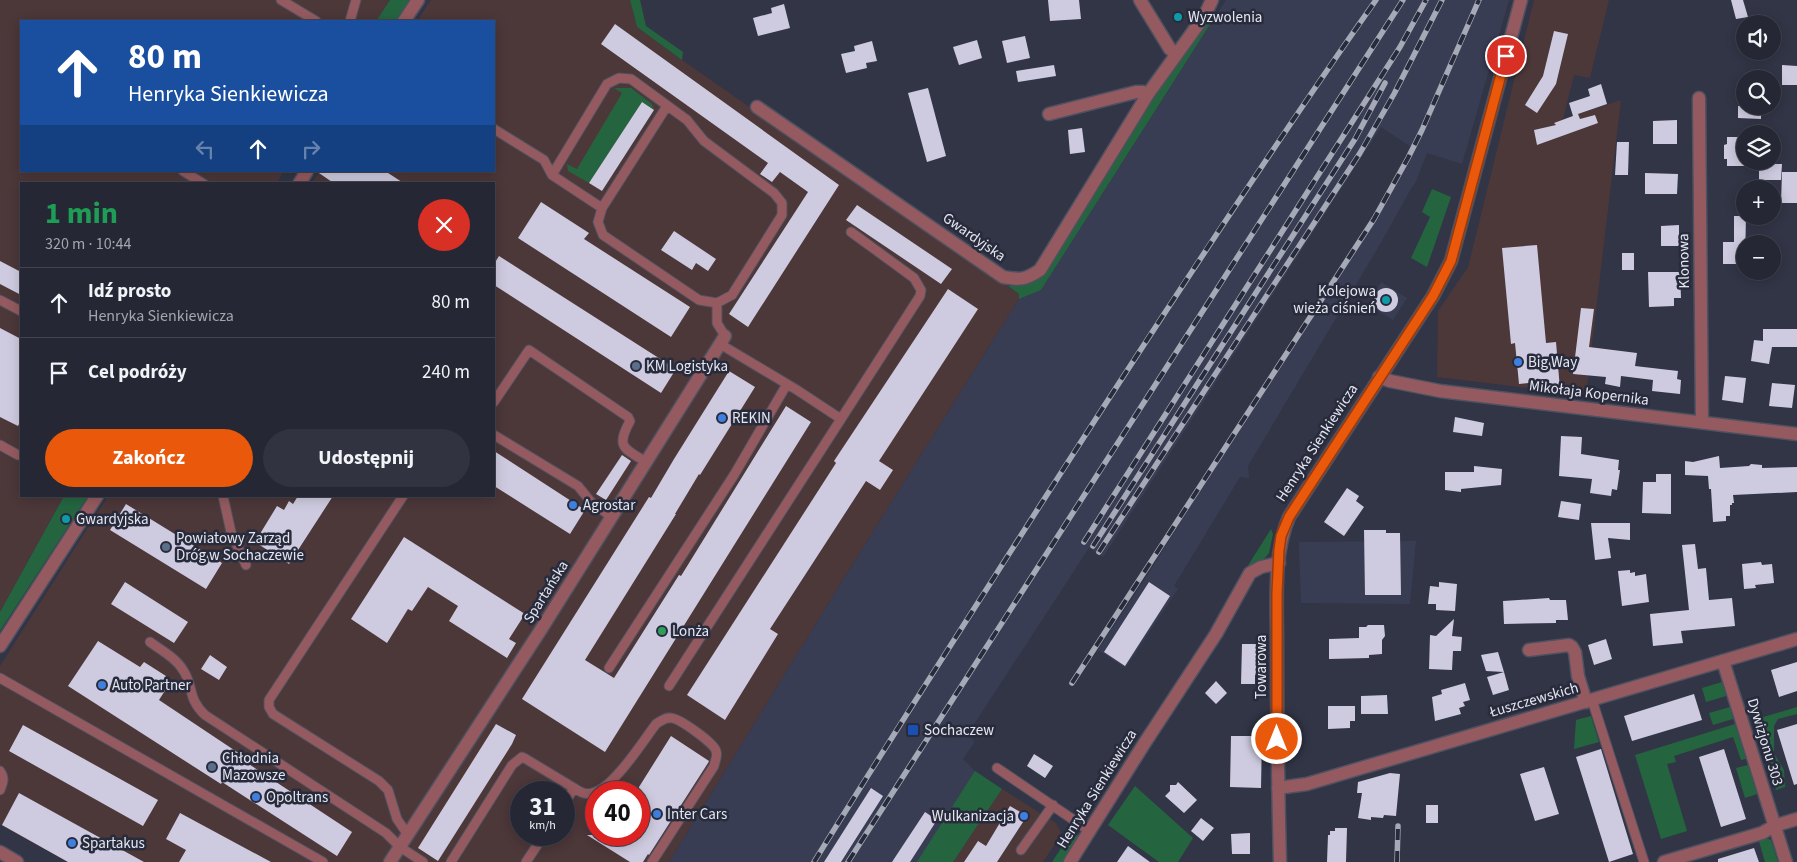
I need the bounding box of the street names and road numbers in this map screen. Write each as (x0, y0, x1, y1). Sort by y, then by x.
street label: Gwardyjska (938, 208, 1010, 266)
street label: Klonowa (1673, 233, 1695, 289)
street label: Mikołaja Kopernika (1528, 375, 1650, 411)
street label: Henryka Sienkiewicza (1271, 380, 1363, 506)
street label: Spartańska (518, 557, 574, 627)
street label: Towarowa (1251, 635, 1272, 699)
street label: Łuszczewskich (1486, 677, 1581, 723)
street label: Dywizjonu 303 (1742, 696, 1788, 788)
street label: Henryka Sienkiewicza (1052, 725, 1142, 853)

